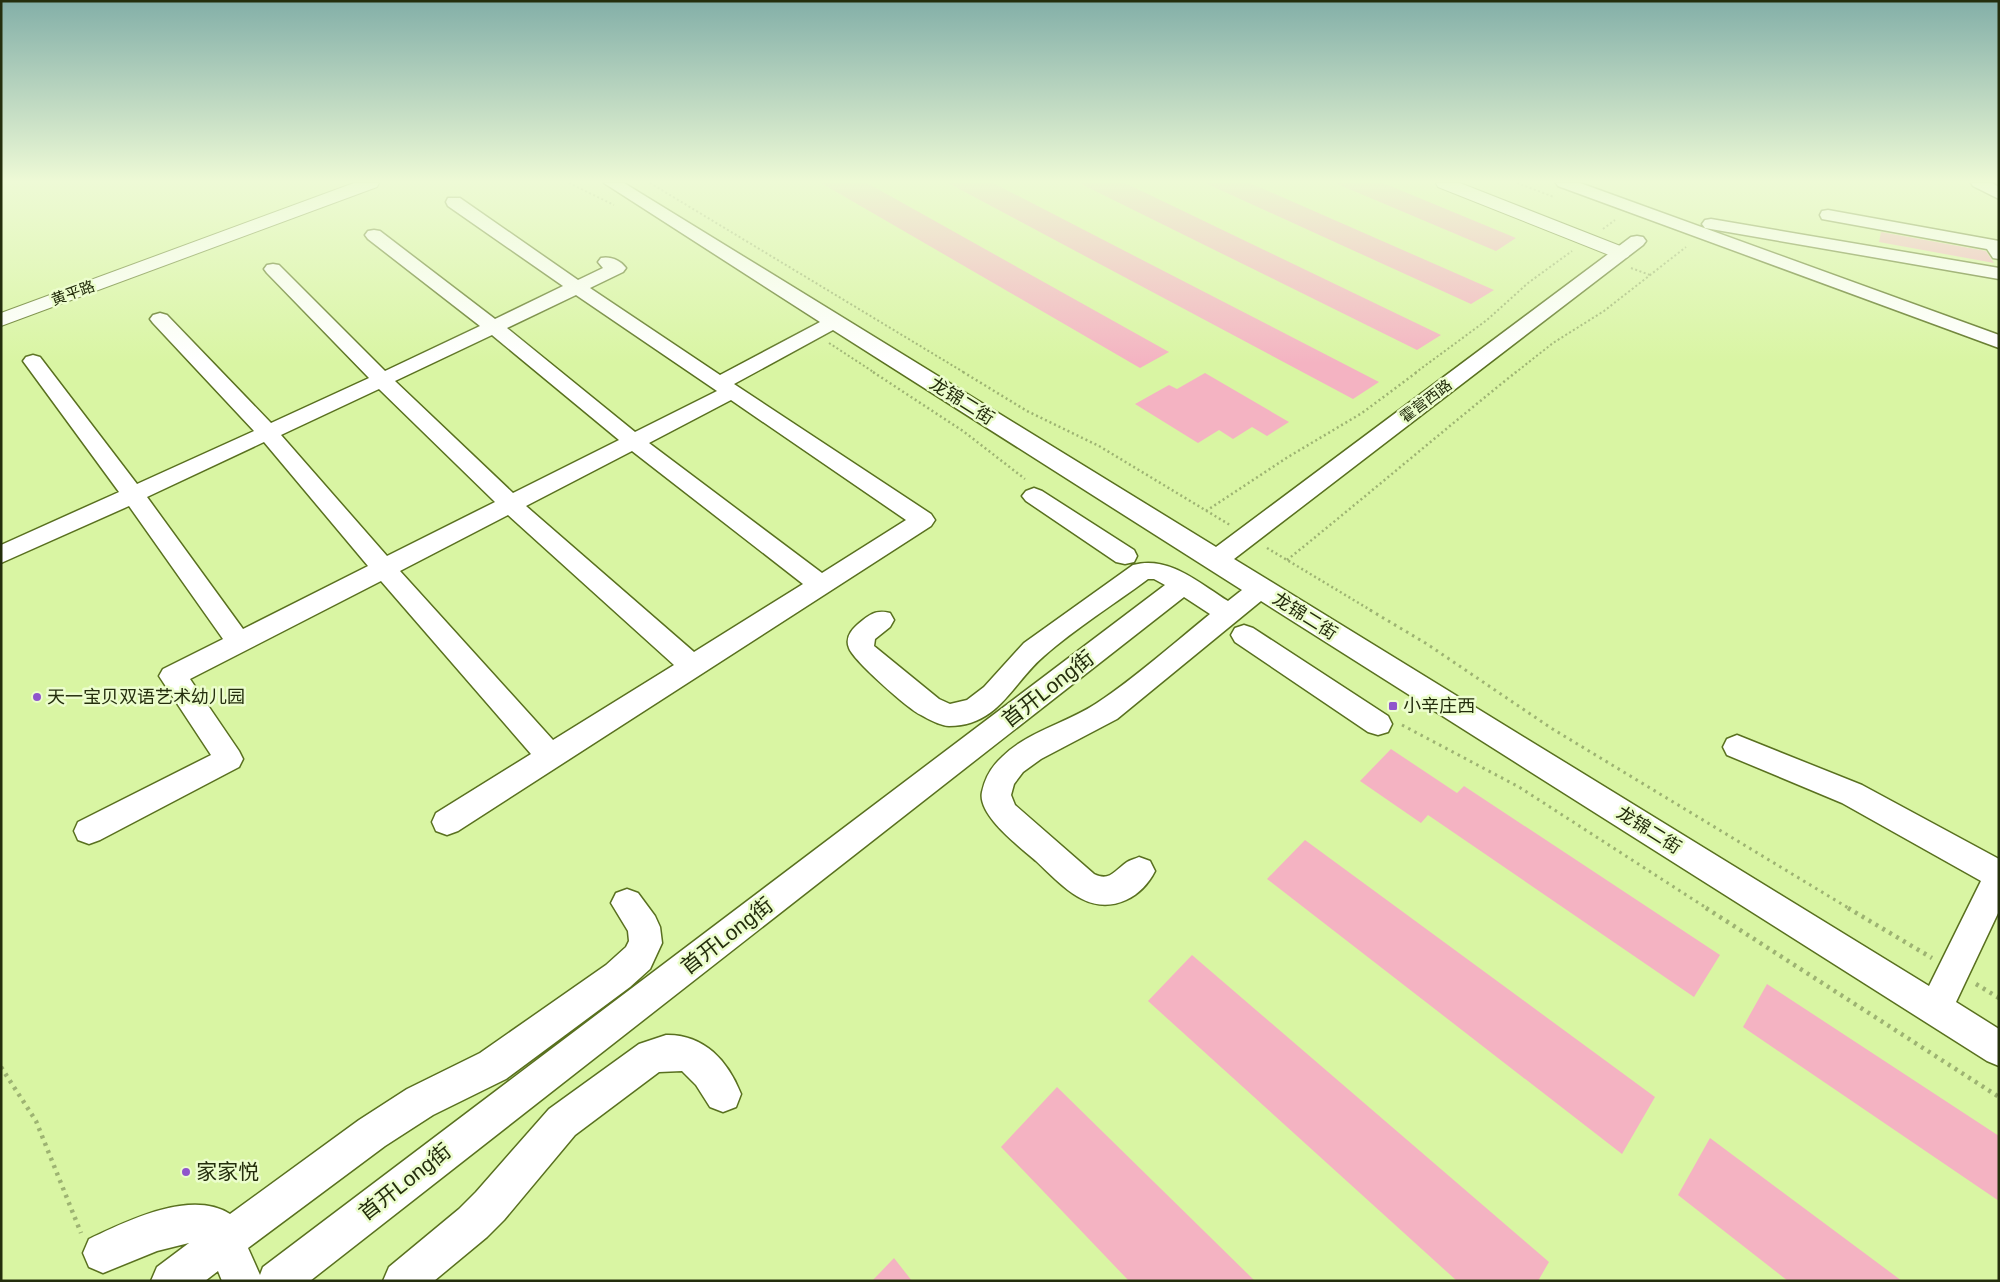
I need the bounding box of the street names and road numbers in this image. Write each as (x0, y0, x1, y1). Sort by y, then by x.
street label: 黄平路 (49, 277, 97, 308)
street label: 龙锦二街 (926, 373, 998, 429)
street label: 霍营西路 (1397, 376, 1455, 425)
street label: 龙锦二街 (1269, 588, 1341, 644)
street label: 首开Long街 (997, 646, 1098, 731)
street label: 龙锦二街 (1613, 802, 1685, 858)
street label: 首开Long街 (676, 893, 777, 978)
street label: 首开Long街 (354, 1139, 455, 1224)

